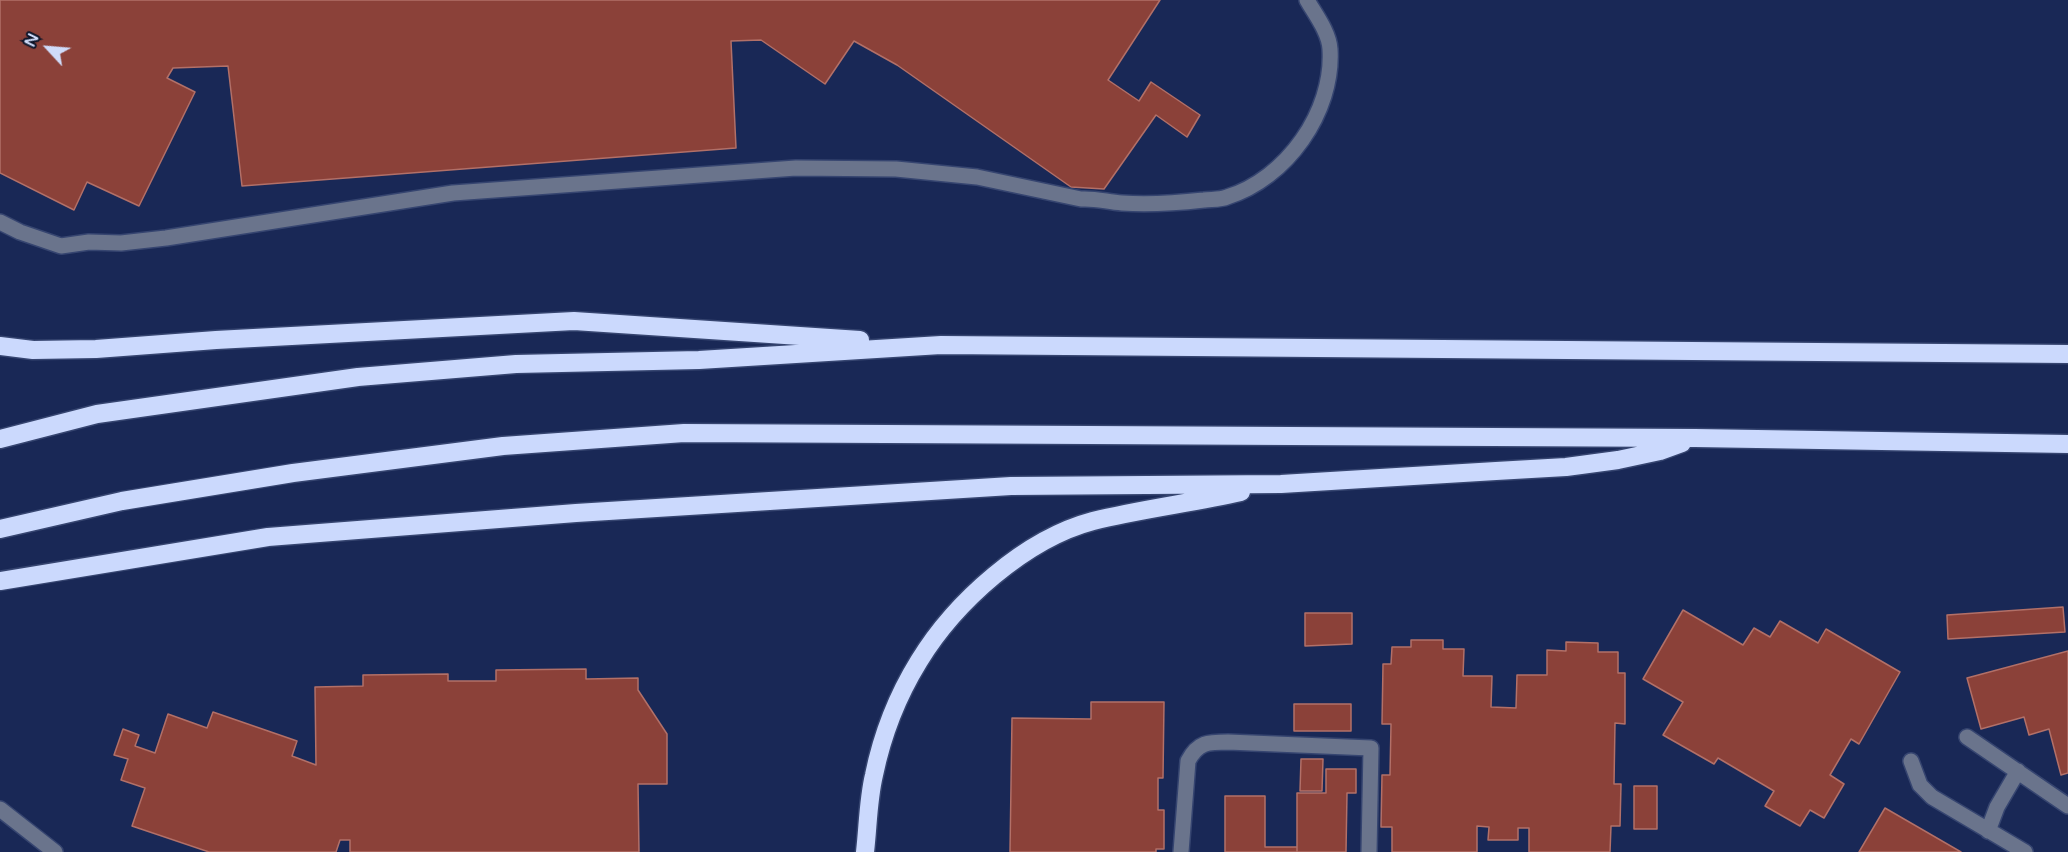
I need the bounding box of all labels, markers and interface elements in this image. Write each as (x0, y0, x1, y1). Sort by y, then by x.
north arrow (18, 18, 78, 78)
text: N (20, 30, 44, 50)

